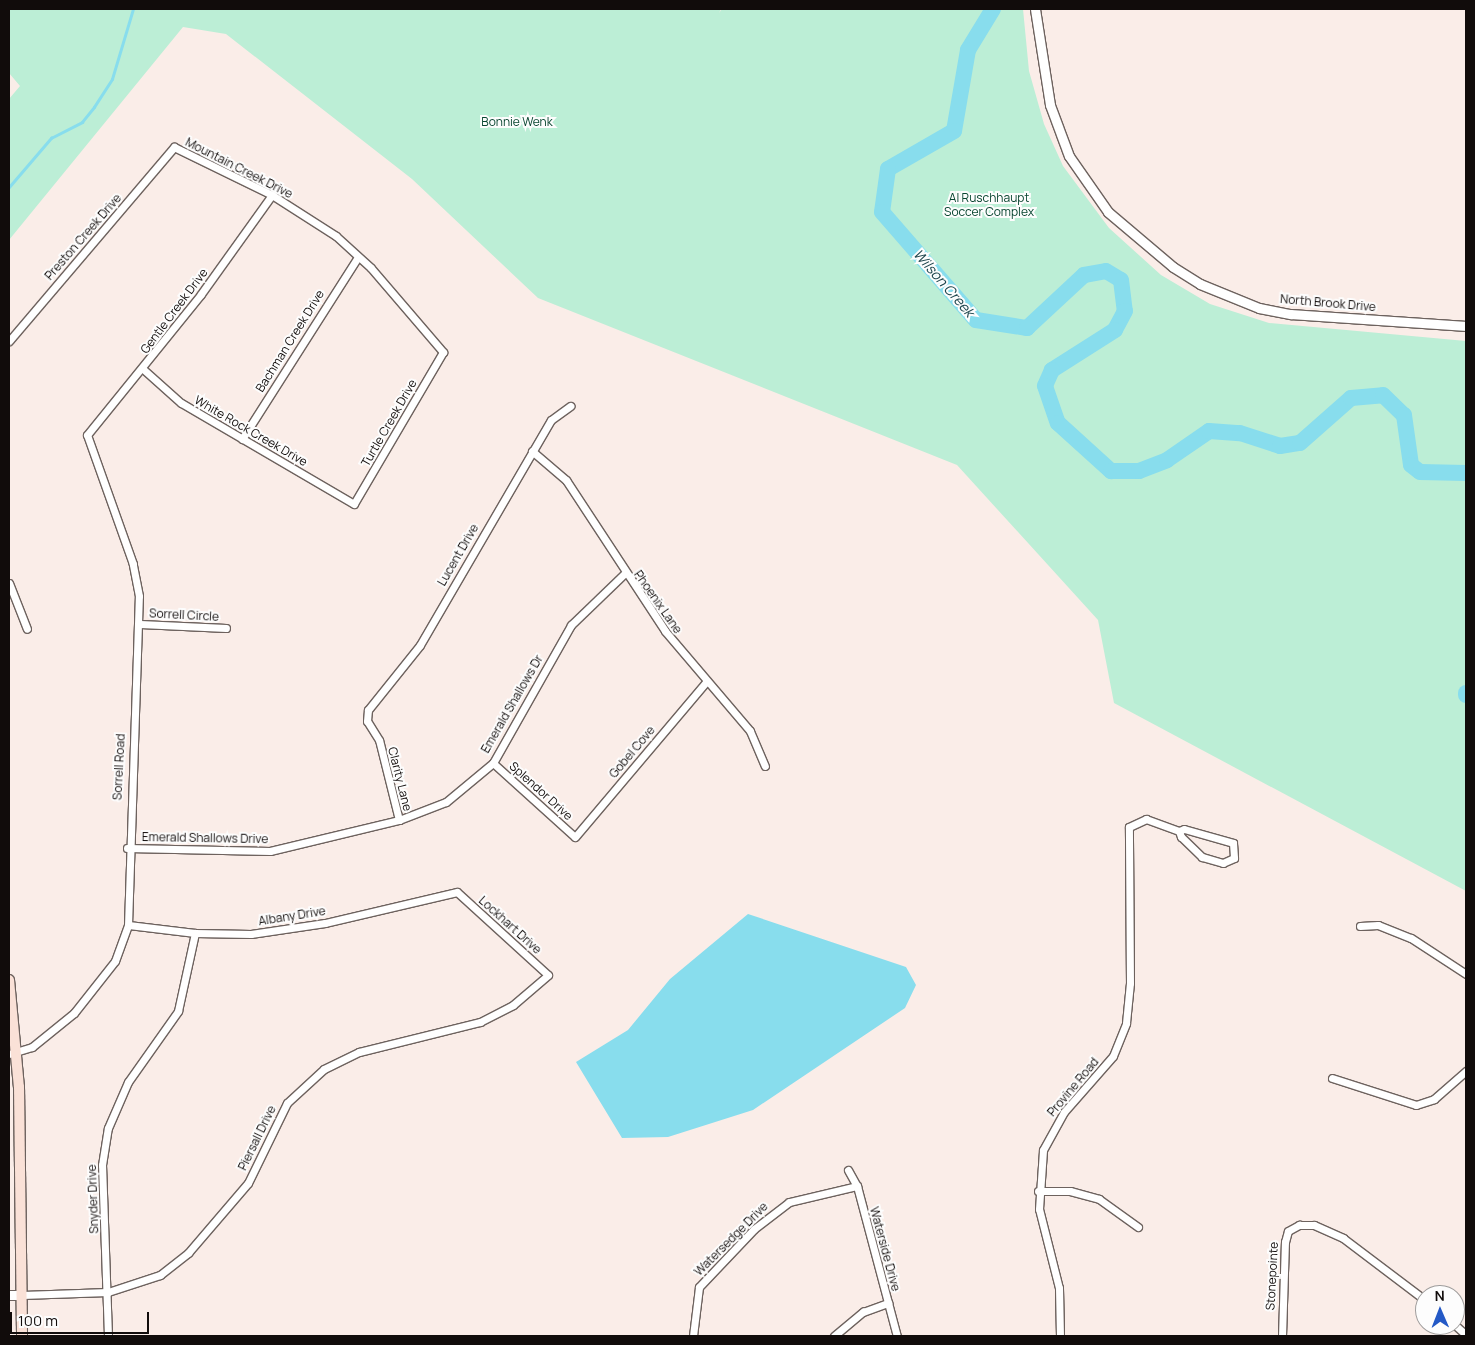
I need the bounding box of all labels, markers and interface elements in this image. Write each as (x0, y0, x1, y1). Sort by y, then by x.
park label: Bonnie Wenk (481, 115, 553, 129)
street label: Mountain Creek Drive (183, 135, 295, 201)
street label: Preston Creek Drive (42, 191, 124, 283)
park label: Al Ruschhaupt Soccer Complex (944, 191, 1034, 219)
water label: Wilson Creek (910, 246, 978, 320)
street label: Gentle Creek Drive (137, 266, 211, 356)
street label: Bachman Creek Drive (253, 287, 327, 395)
street label: North Brook Drive (1279, 292, 1377, 314)
street label: Turtle Creek Drive (358, 377, 420, 469)
street label: White Rock Creek Drive (192, 393, 310, 469)
street label: Lucent Drive (435, 522, 481, 588)
street label: Phoenix Lane (631, 568, 685, 636)
street label: Sorrell Circle (149, 606, 219, 624)
street label: Emerald Shallows Dr (478, 652, 546, 756)
street label: Gobel Cove (606, 723, 658, 781)
street label: Sorrell Road (110, 733, 128, 801)
street label: Clarity Lane (385, 746, 415, 812)
street label: Splendor Drive (506, 759, 576, 823)
street label: Emerald Shallows Drive (142, 830, 268, 846)
street label: Lockhart Drive (476, 893, 544, 957)
street label: Albany Drive (257, 904, 327, 928)
street label: Provine Road (1044, 1055, 1102, 1119)
street label: Piersall Drive (235, 1103, 279, 1173)
street label: Snyder Drive (85, 1164, 101, 1234)
street label: Watersedge Drive (691, 1199, 771, 1279)
street label: Waterside Drive (867, 1205, 903, 1293)
street label: Stonepointe (1263, 1241, 1281, 1311)
north arrow (1415, 1285, 1465, 1335)
text: N (1435, 1286, 1445, 1305)
scale bar (12, 1302, 151, 1334)
text: 100 m (18, 1310, 58, 1331)

